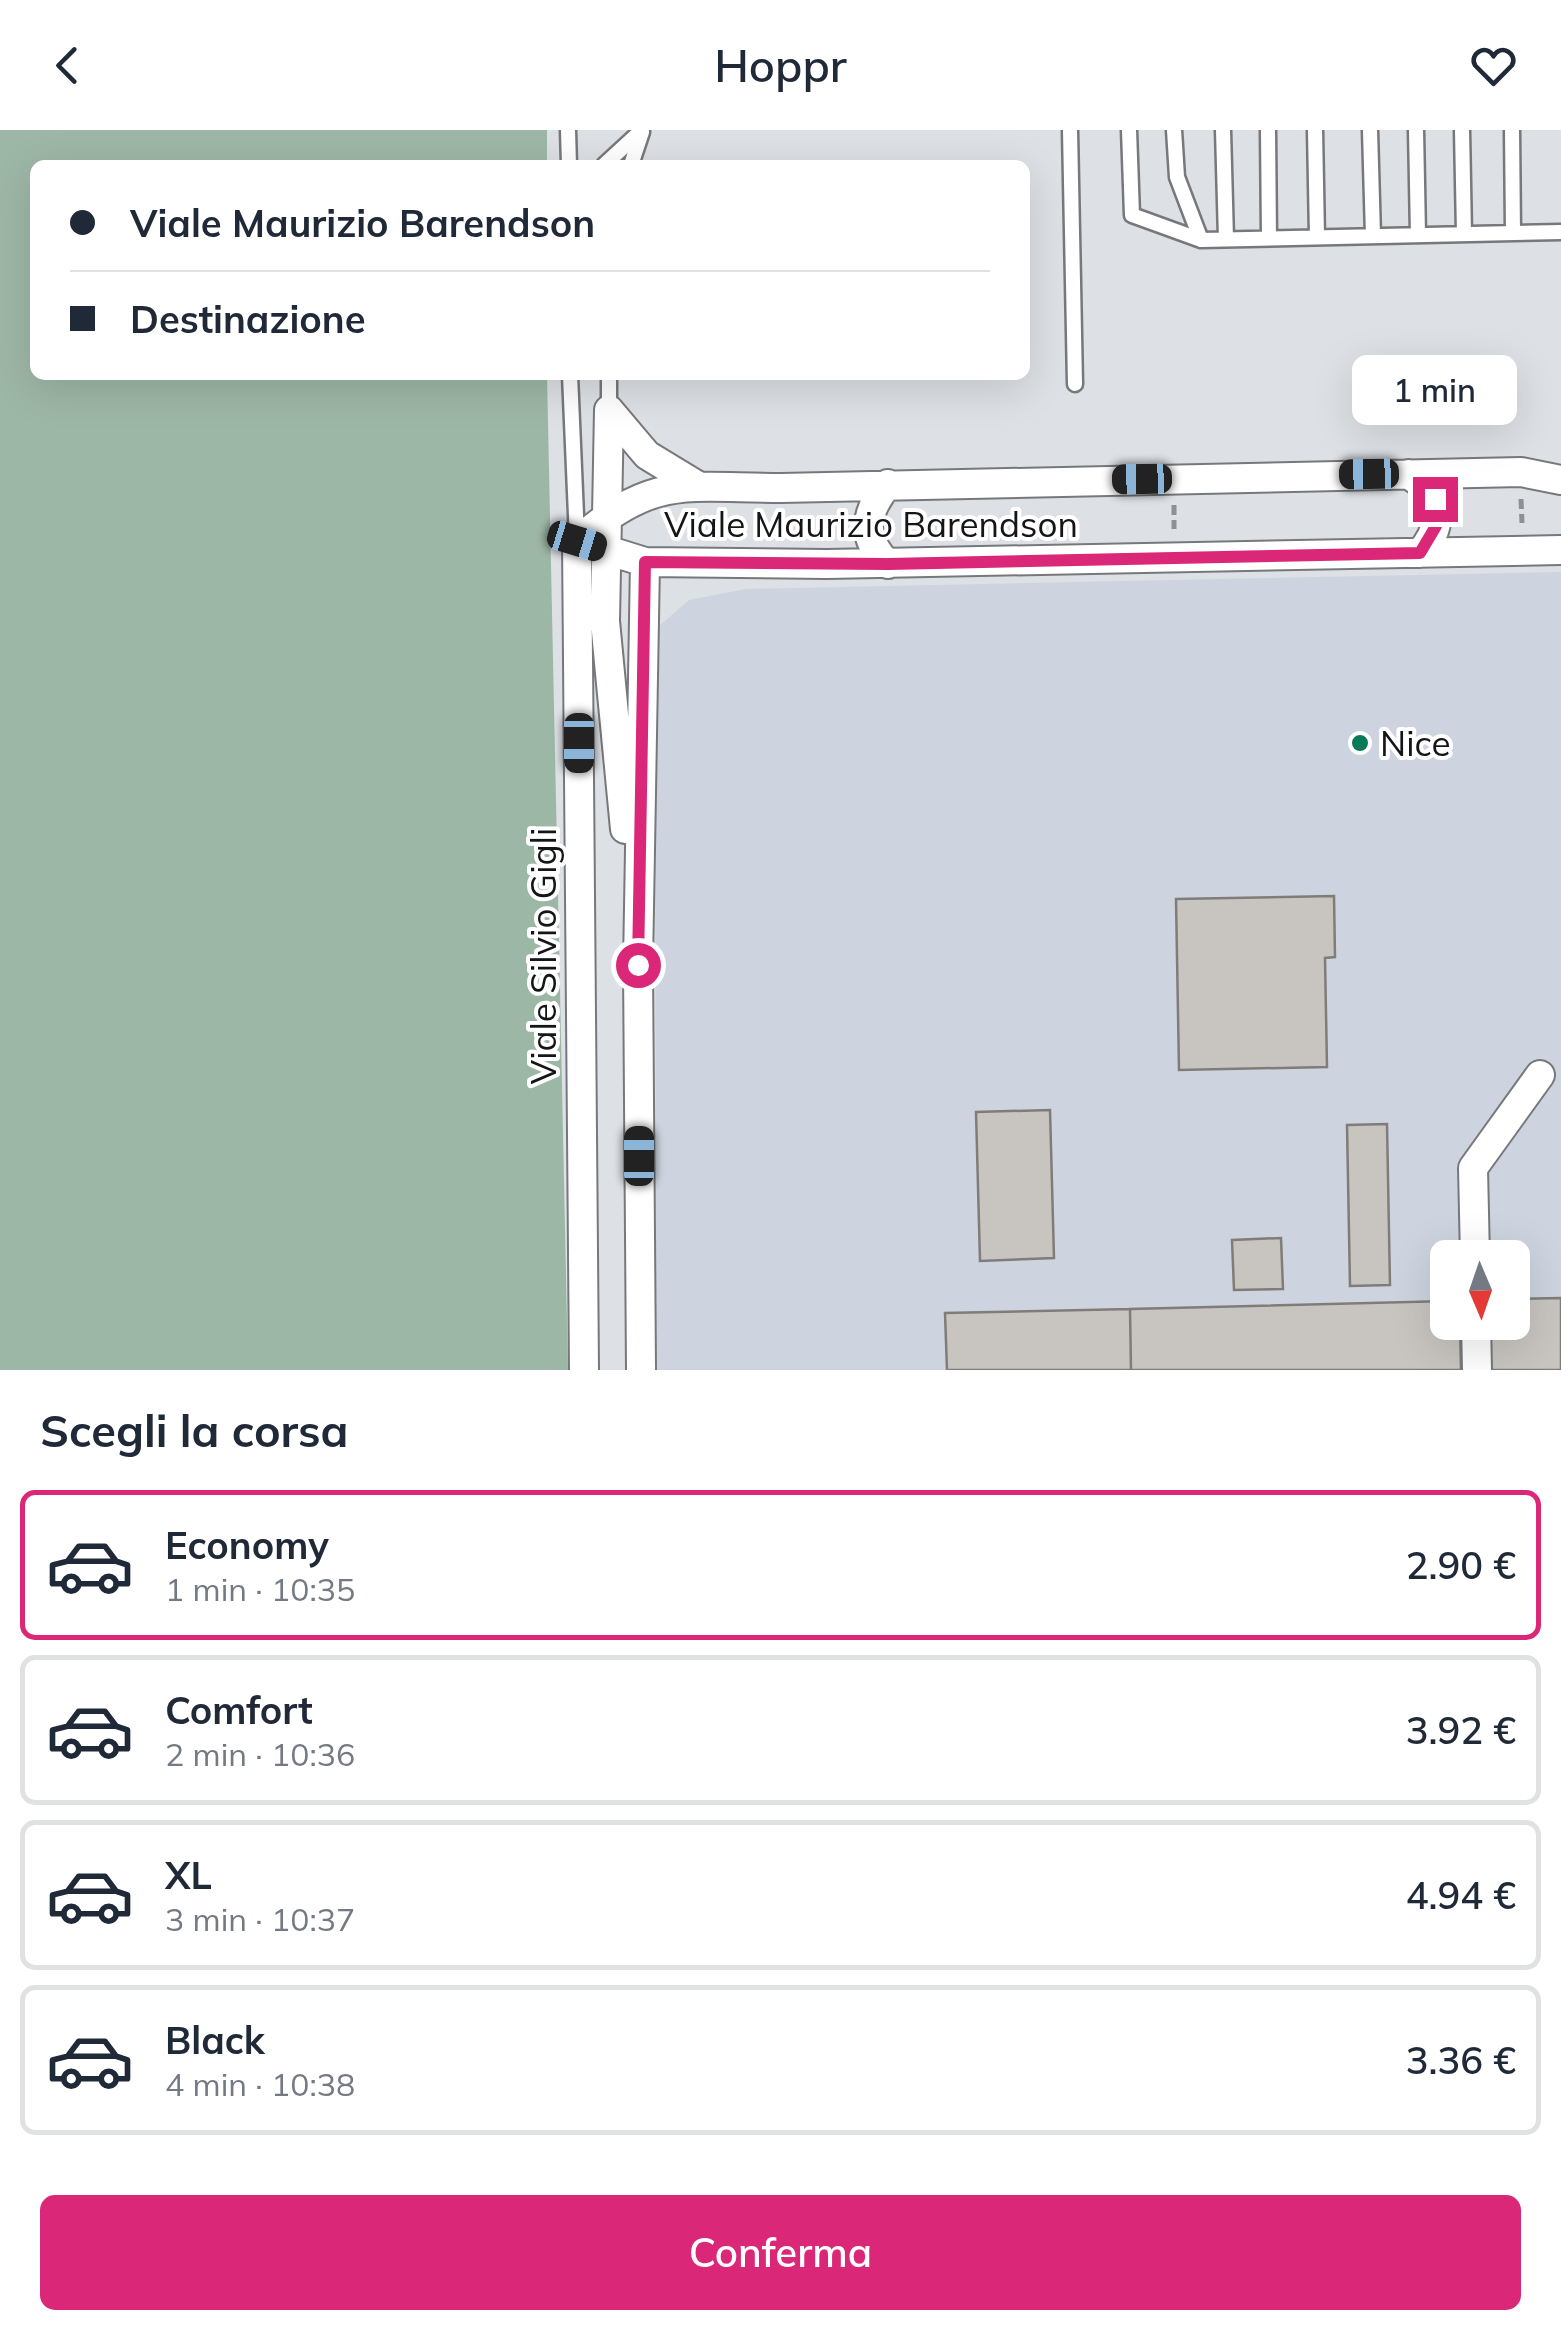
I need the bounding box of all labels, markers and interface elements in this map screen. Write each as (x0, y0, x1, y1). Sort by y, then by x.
text: Hoppr (714, 37, 847, 93)
icon: back (40, 38, 95, 93)
icon: heart (1466, 38, 1521, 93)
text: Viale Maurizio Barendson (130, 199, 595, 247)
text: Destinazione (130, 295, 366, 343)
callout: 1 min (1352, 354, 1518, 424)
text: 1 min (1393, 370, 1476, 410)
car (1339, 458, 1399, 490)
car (1112, 463, 1172, 495)
route end (1413, 477, 1458, 522)
street label: Viale Maurizio Barendson (664, 502, 1078, 546)
car (544, 518, 610, 564)
car (564, 713, 594, 773)
place label: Nice (1380, 721, 1451, 765)
marker: Nice (1349, 732, 1371, 754)
street label: Viale Silvio Gigli (521, 828, 565, 1084)
route start (616, 943, 661, 988)
car (624, 1126, 654, 1186)
north arrow (1430, 1240, 1530, 1340)
map controls (1430, 1240, 1530, 1340)
text: Scegli la corsa (40, 1402, 348, 1458)
icon: car (45, 1520, 135, 1610)
text: Economy (165, 1521, 329, 1569)
text: 2.90 € (1406, 1541, 1516, 1589)
text: 1 min · 10:35 (165, 1569, 355, 1609)
icon: car (45, 1685, 135, 1775)
text: Comfort (165, 1686, 313, 1734)
text: 3.92 € (1406, 1706, 1516, 1754)
text: 2 min · 10:36 (165, 1734, 355, 1774)
icon: car (45, 1850, 135, 1940)
text: XL (165, 1851, 212, 1899)
text: 4.94 € (1406, 1871, 1516, 1919)
text: 3 min · 10:37 (165, 1899, 355, 1939)
icon: car (45, 2015, 135, 2105)
text: Black (165, 2016, 265, 2064)
text: 3.36 € (1406, 2036, 1516, 2084)
text: 4 min · 10:38 (165, 2064, 355, 2104)
button: Conferma (40, 2195, 1521, 2310)

